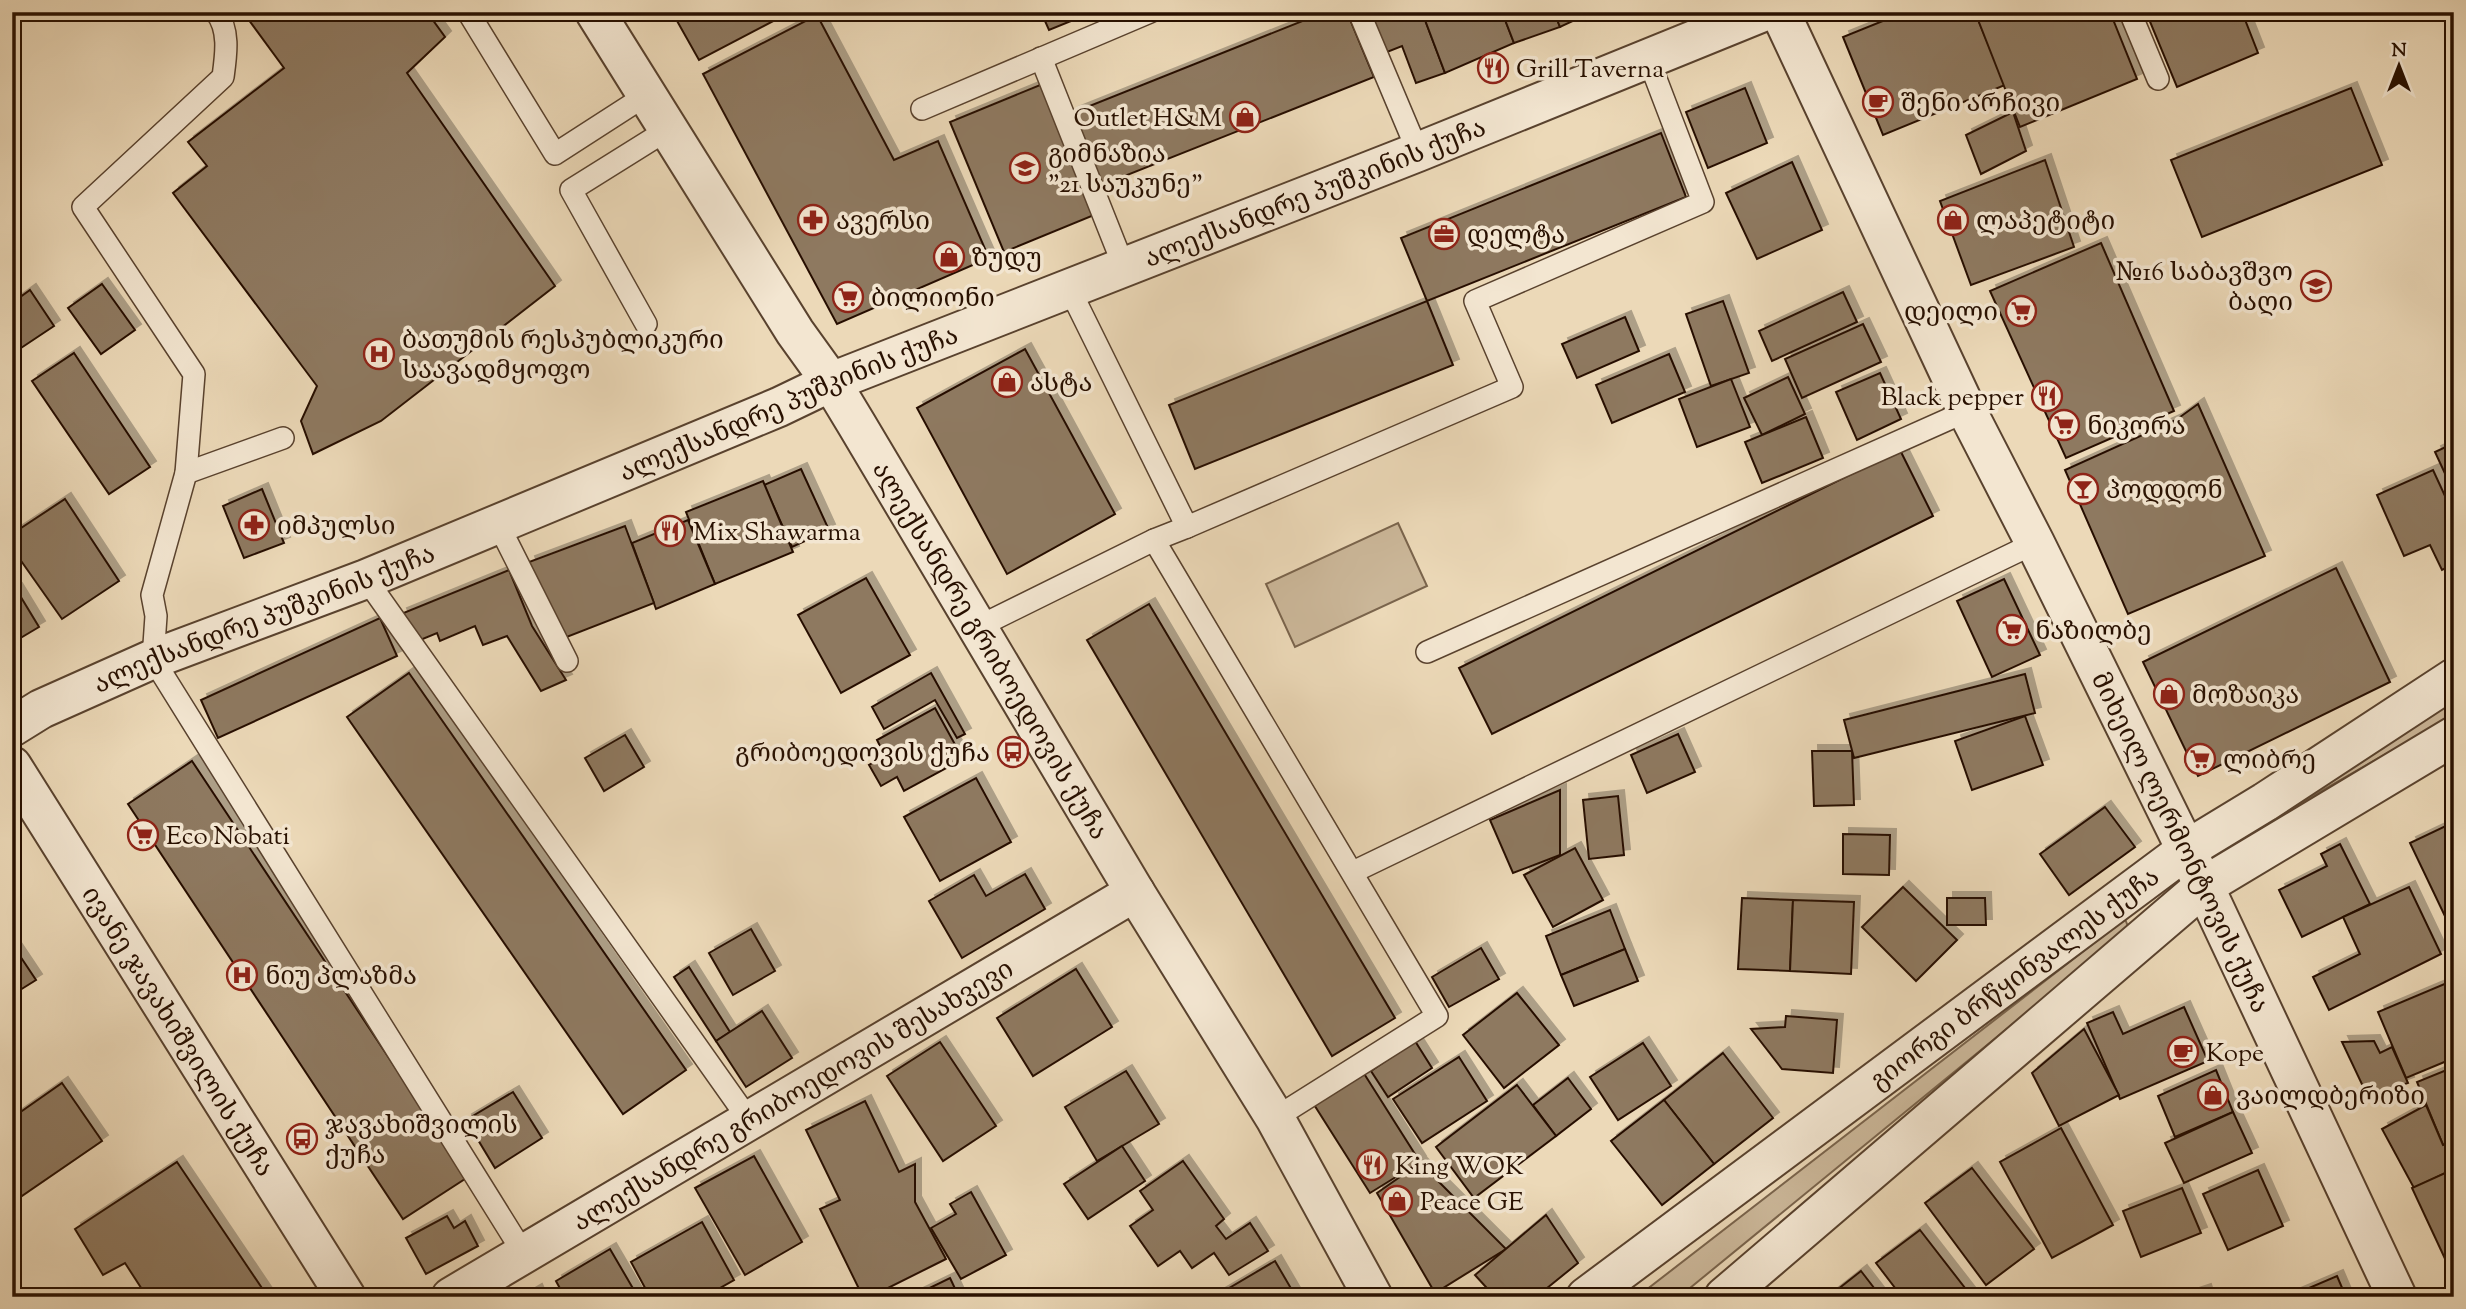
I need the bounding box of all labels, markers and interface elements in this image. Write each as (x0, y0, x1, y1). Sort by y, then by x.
north arrow (2364, 32, 2434, 102)
text: N (2391, 38, 2407, 65)
restaurant icon: Grill Taverna (1476, 51, 1510, 85)
place label: Grill Taverna (1516, 52, 1664, 89)
cafe icon: შენი არჩივი (1861, 85, 1895, 119)
place label: შენი არჩივი (1901, 86, 2060, 123)
shop icon: Outlet H&M (1228, 100, 1262, 134)
place label: Outlet H&M (1073, 101, 1222, 138)
street label: ალექსანდრე პუშკინის ქუჩა (1139, 110, 1492, 278)
place label: გიმნაზია "21 საუკუნე" (1048, 137, 1203, 204)
school or university icon: გიმნაზია "21 საუკუნე" (1008, 151, 1042, 185)
pharmacy icon: ავერსი (796, 203, 830, 237)
shop icon: ლაპეტიტი (1936, 203, 1970, 237)
place label: ავერსი (836, 204, 930, 241)
place label: ლაპეტიტი (1976, 204, 2115, 241)
office icon: დელტა (1427, 217, 1461, 251)
place label: დელტა (1467, 218, 1565, 255)
shop icon: ზუდუ (932, 240, 966, 274)
place label: ზუდუ (972, 241, 1042, 278)
place label: №16 საბავშვო ბაღი (2116, 255, 2293, 322)
school or university icon: №16 საბავშვო ბაღი (2299, 269, 2333, 303)
supermarket icon: ბილიონი (831, 280, 865, 314)
place label: ბილიონი (871, 281, 995, 318)
supermarket icon: დეილი (2004, 294, 2038, 328)
place label: დეილი (1904, 295, 1998, 332)
street label: ალექსანდრე პუშკინის ქუჩა (614, 318, 964, 492)
place label: ბათუმის რესპუბლიკური საავადმყოფო (402, 323, 724, 390)
hospital icon: ბათუმის რესპუბლიკური საავადმყოფო (362, 337, 396, 371)
shop icon: ასტა (990, 365, 1024, 399)
place label: ასტა (1030, 366, 1092, 403)
restaurant icon: Black pepper (2030, 379, 2064, 413)
place label: Black pepper (1881, 380, 2024, 417)
supermarket icon: ნიკორა (2047, 408, 2081, 442)
place label: ნიკორა (2087, 409, 2186, 446)
street label: ალექსანდრე გრიბოედოვის ქუჩა (862, 455, 1116, 848)
bar icon: პოდდონ (2066, 472, 2100, 506)
place label: პოდდონ (2106, 473, 2223, 510)
pharmacy icon: იმპულსი (237, 508, 271, 542)
place label: იმპულსი (277, 509, 396, 546)
restaurant icon: Mix Shawarma (653, 514, 687, 548)
place label: Mix Shawarma (693, 515, 861, 552)
street label: ალექსანდრე პუშკინის ქუჩა (88, 536, 441, 704)
supermarket icon: ნაზილბე (1995, 613, 2029, 647)
place label: ნაზილბე (2035, 614, 2152, 651)
street label: მიხეილ ლერმონტოვის ქუჩა (2080, 666, 2277, 1020)
shop icon: მოზაიკა (2152, 677, 2186, 711)
place label: მოზაიკა (2192, 678, 2299, 715)
bus stop icon: გრიბოედოვის ქუჩა (996, 735, 1030, 769)
place label: გრიბოედოვის ქუჩა (735, 736, 990, 773)
supermarket icon: ლიბრე (2183, 742, 2217, 776)
place label: ლიბრე (2223, 743, 2316, 780)
supermarket icon: Eco Nobati (126, 818, 160, 852)
place label: Eco Nobati (166, 819, 290, 856)
street label: გიორგი ბრწყინვალეს ქუჩა (1863, 860, 2168, 1100)
street label: ივანე ჯავახიშვილის ქუჩა (71, 880, 282, 1185)
street label: ალექსანდრე გრიბოედოვის შესახვევი (567, 952, 1021, 1242)
hospital icon: ნიუ პლაზმა (225, 958, 259, 992)
place label: ნიუ პლაზმა (265, 959, 417, 996)
cafe icon: Kope (2166, 1035, 2200, 1069)
place label: Kope (2206, 1036, 2264, 1073)
shop icon: ვაილდბერიზი (2196, 1078, 2230, 1112)
place label: ვაილდბერიზი (2236, 1079, 2425, 1116)
place label: ჯავახიშვილის ქუჩა (325, 1108, 518, 1175)
bus stop icon: ჯავახიშვილის ქუჩა (285, 1122, 319, 1156)
restaurant icon: King WOK (1355, 1148, 1389, 1182)
place label: King WOK (1395, 1149, 1524, 1186)
shop icon: Peace GE (1380, 1184, 1414, 1218)
place label: Peace GE (1420, 1185, 1524, 1222)

